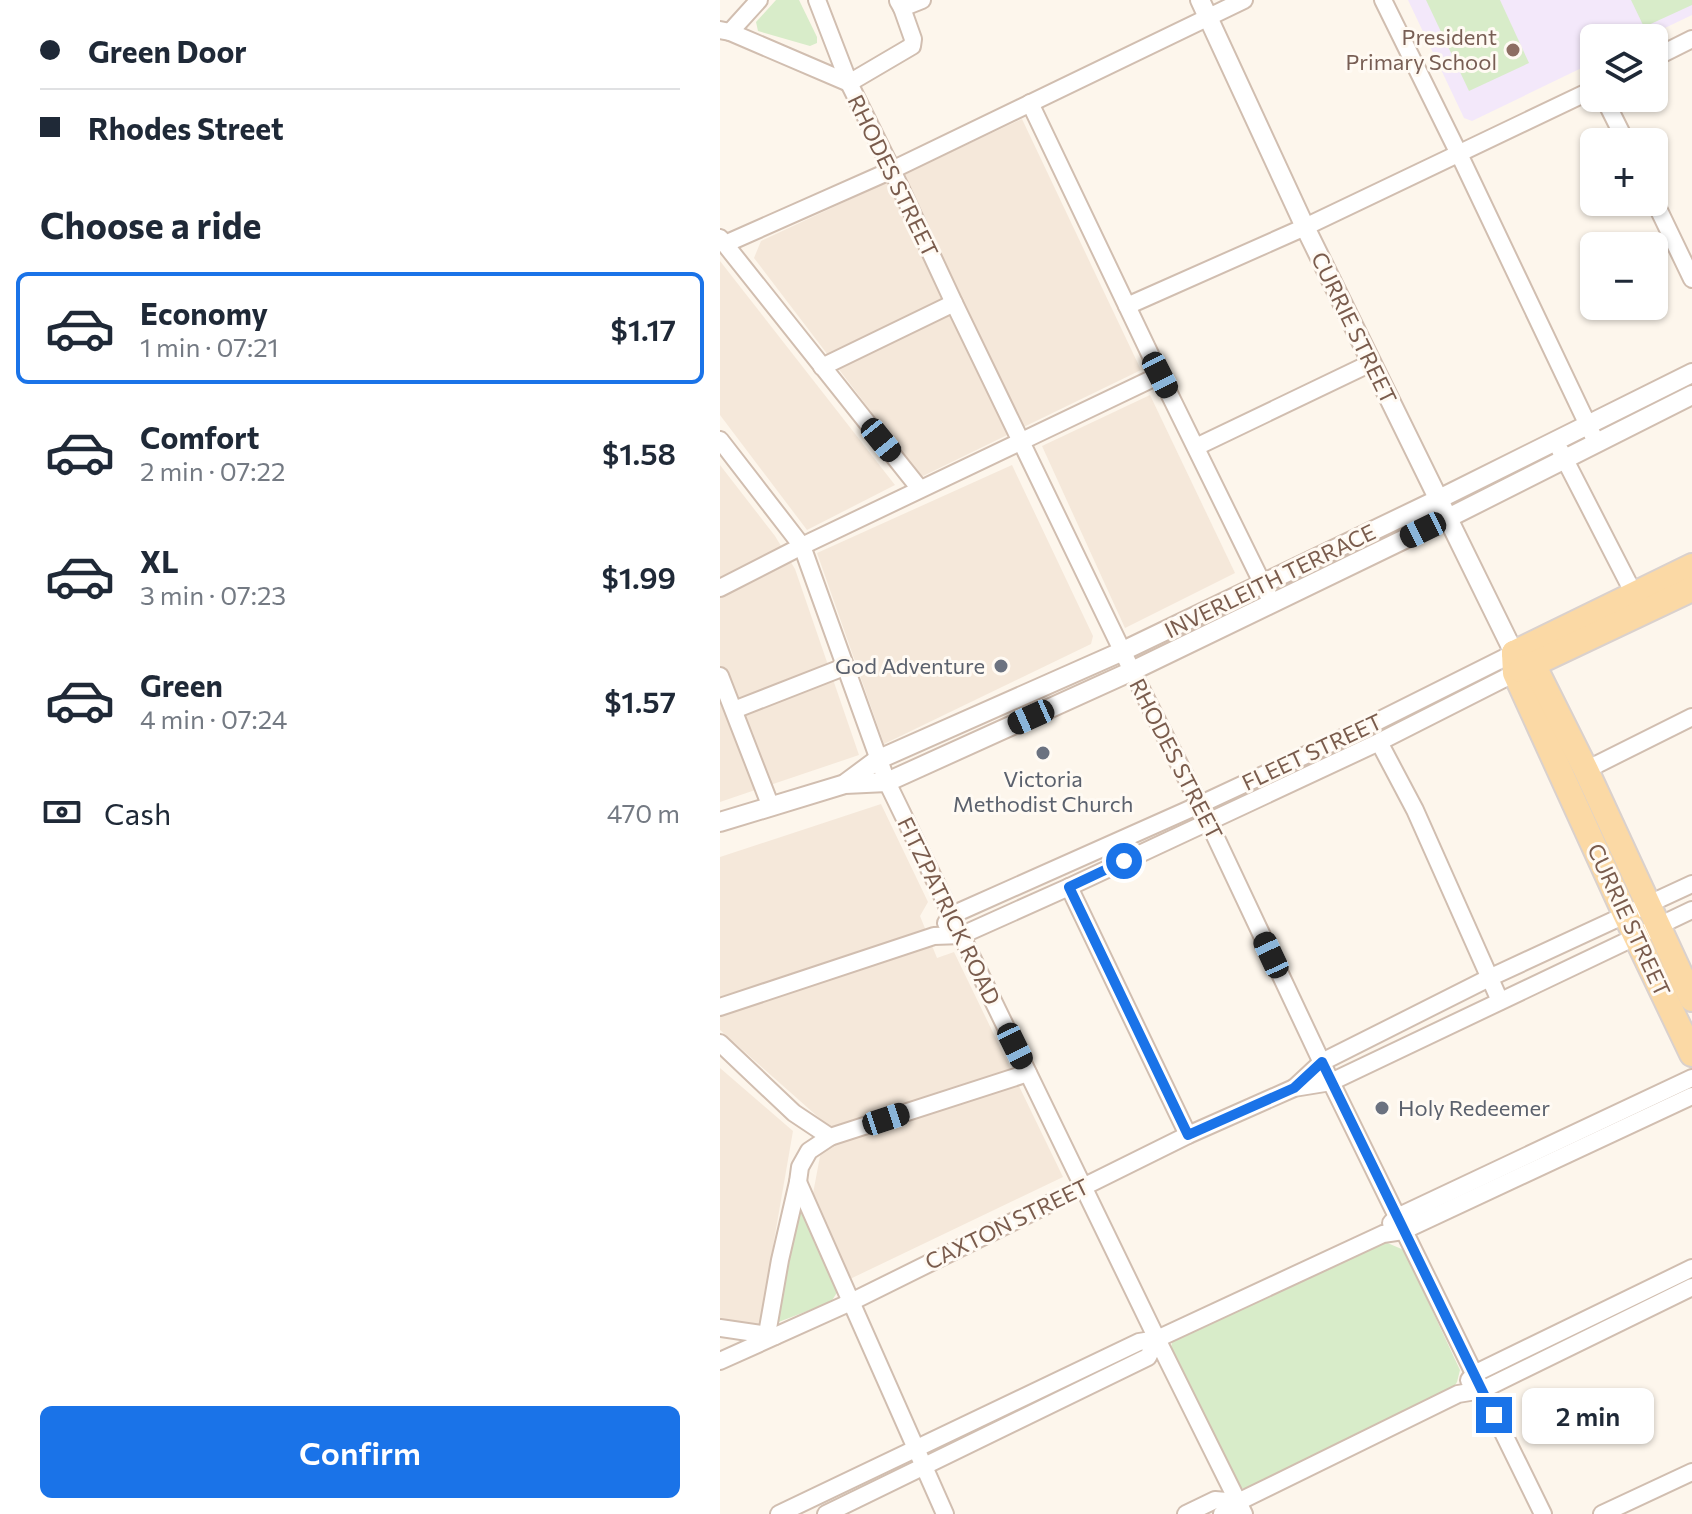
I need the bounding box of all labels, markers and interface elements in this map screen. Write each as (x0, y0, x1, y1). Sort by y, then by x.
place label: President Primary School (1345, 23, 1497, 75)
map controls (1580, 24, 1668, 320)
button: layers (1580, 24, 1668, 112)
text: Green Door (88, 32, 247, 69)
marker: President Primary School (1504, 41, 1522, 59)
street label: RHODES STREET (842, 90, 944, 261)
text: Rhodes Street (88, 109, 284, 146)
button: + (1580, 128, 1668, 216)
text: Choose a ride (40, 202, 261, 246)
button: − (1580, 232, 1668, 320)
street label: CURRIE STREET (1306, 247, 1403, 408)
icon: car (44, 292, 116, 364)
text: Economy (140, 294, 268, 331)
text: $1.17 (611, 310, 676, 347)
text: 1 min · 07:21 (140, 331, 279, 362)
car (1138, 348, 1182, 402)
car (857, 414, 905, 466)
icon: car (44, 416, 116, 488)
text: Comfort (140, 418, 259, 455)
text: $1.58 (602, 434, 676, 471)
text: 2 min · 07:22 (140, 455, 285, 486)
car (1396, 509, 1450, 551)
street label: INVERLEITH TERRACE (1160, 518, 1380, 643)
icon: car (44, 540, 116, 612)
text: XL (140, 542, 179, 579)
text: $1.99 (602, 558, 676, 595)
text: 3 min · 07:23 (140, 579, 286, 610)
place label: God Adventure (835, 652, 985, 679)
marker: God Adventure (992, 657, 1010, 675)
icon: car (44, 664, 116, 736)
text: Green (140, 666, 223, 703)
street label: RHODES STREET (1124, 674, 1229, 844)
text: $1.57 (604, 682, 676, 719)
car (1004, 696, 1058, 738)
text: 4 min · 07:24 (140, 703, 287, 734)
street label: FLEET STREET (1238, 707, 1386, 796)
marker: Victoria Methodist Church (1034, 744, 1052, 762)
place label: Victoria Methodist Church (953, 765, 1133, 817)
icon: cash (40, 790, 84, 834)
text: Cash (104, 794, 171, 831)
text: 470 m (607, 797, 680, 828)
street label: FITZPATRICK ROAD (892, 812, 1007, 1009)
street label: CURRIE STREET (1582, 839, 1677, 1001)
route start (1106, 843, 1142, 879)
car (1250, 928, 1292, 982)
car (994, 1019, 1036, 1073)
place label: Holy Redeemer (1398, 1094, 1550, 1121)
marker: Holy Redeemer (1373, 1099, 1391, 1117)
car (859, 1100, 913, 1138)
street label: CAXTON STREET (920, 1172, 1093, 1275)
callout: 2 min (1522, 1387, 1654, 1443)
route end (1476, 1397, 1512, 1433)
text: 2 min (1556, 1400, 1620, 1431)
button: Confirm (40, 1406, 680, 1498)

